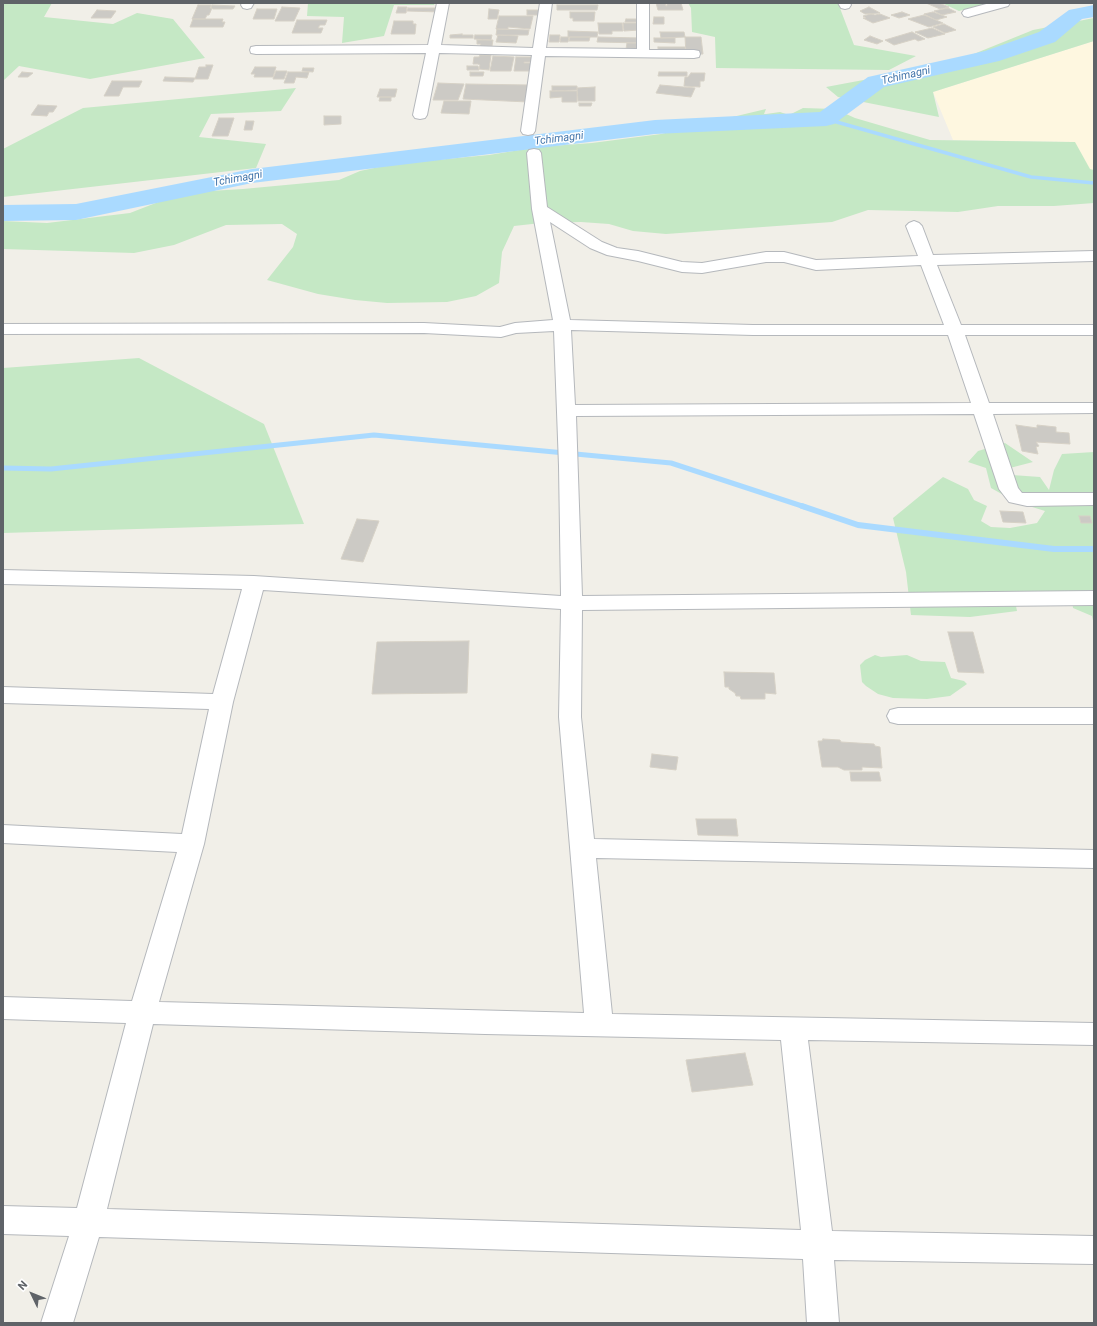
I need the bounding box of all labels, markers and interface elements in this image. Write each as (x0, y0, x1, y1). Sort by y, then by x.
water label: Tchimagni (880, 64, 932, 88)
water label: Tchimagni (534, 129, 584, 149)
water label: Tchimagni (212, 168, 264, 190)
north arrow (12, 1274, 52, 1314)
text: N (15, 1278, 30, 1293)

